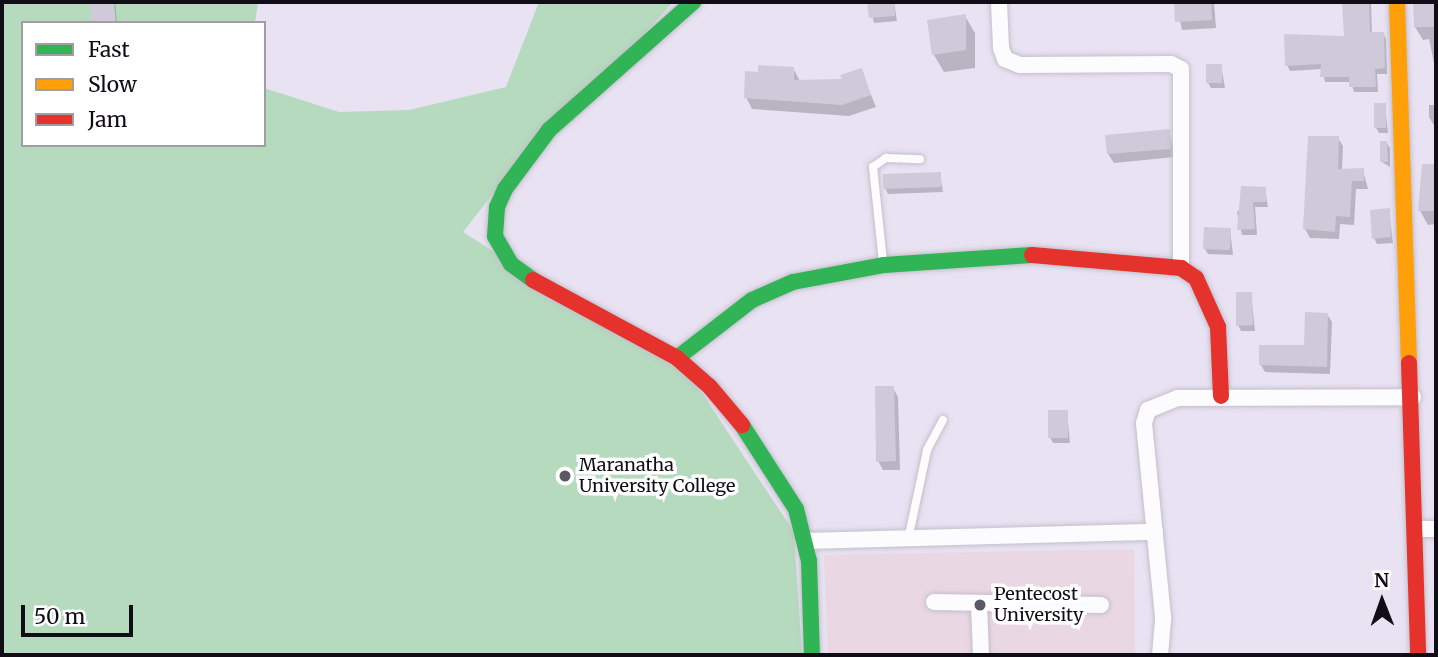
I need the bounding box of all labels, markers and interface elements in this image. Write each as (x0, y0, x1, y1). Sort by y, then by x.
legend (21, 21, 266, 147)
text: Fast (88, 36, 130, 63)
text: Slow (88, 71, 137, 98)
text: Jam (88, 106, 127, 133)
place label: Maranatha University College (579, 455, 735, 498)
marker: Maranatha University College (557, 468, 573, 484)
north arrow (1347, 566, 1417, 636)
text: N (1374, 568, 1389, 592)
place label: Pentecost University (994, 584, 1084, 626)
scale bar (24, 590, 136, 634)
marker: Pentecost University (972, 597, 988, 613)
text: 50 m (34, 603, 85, 630)

